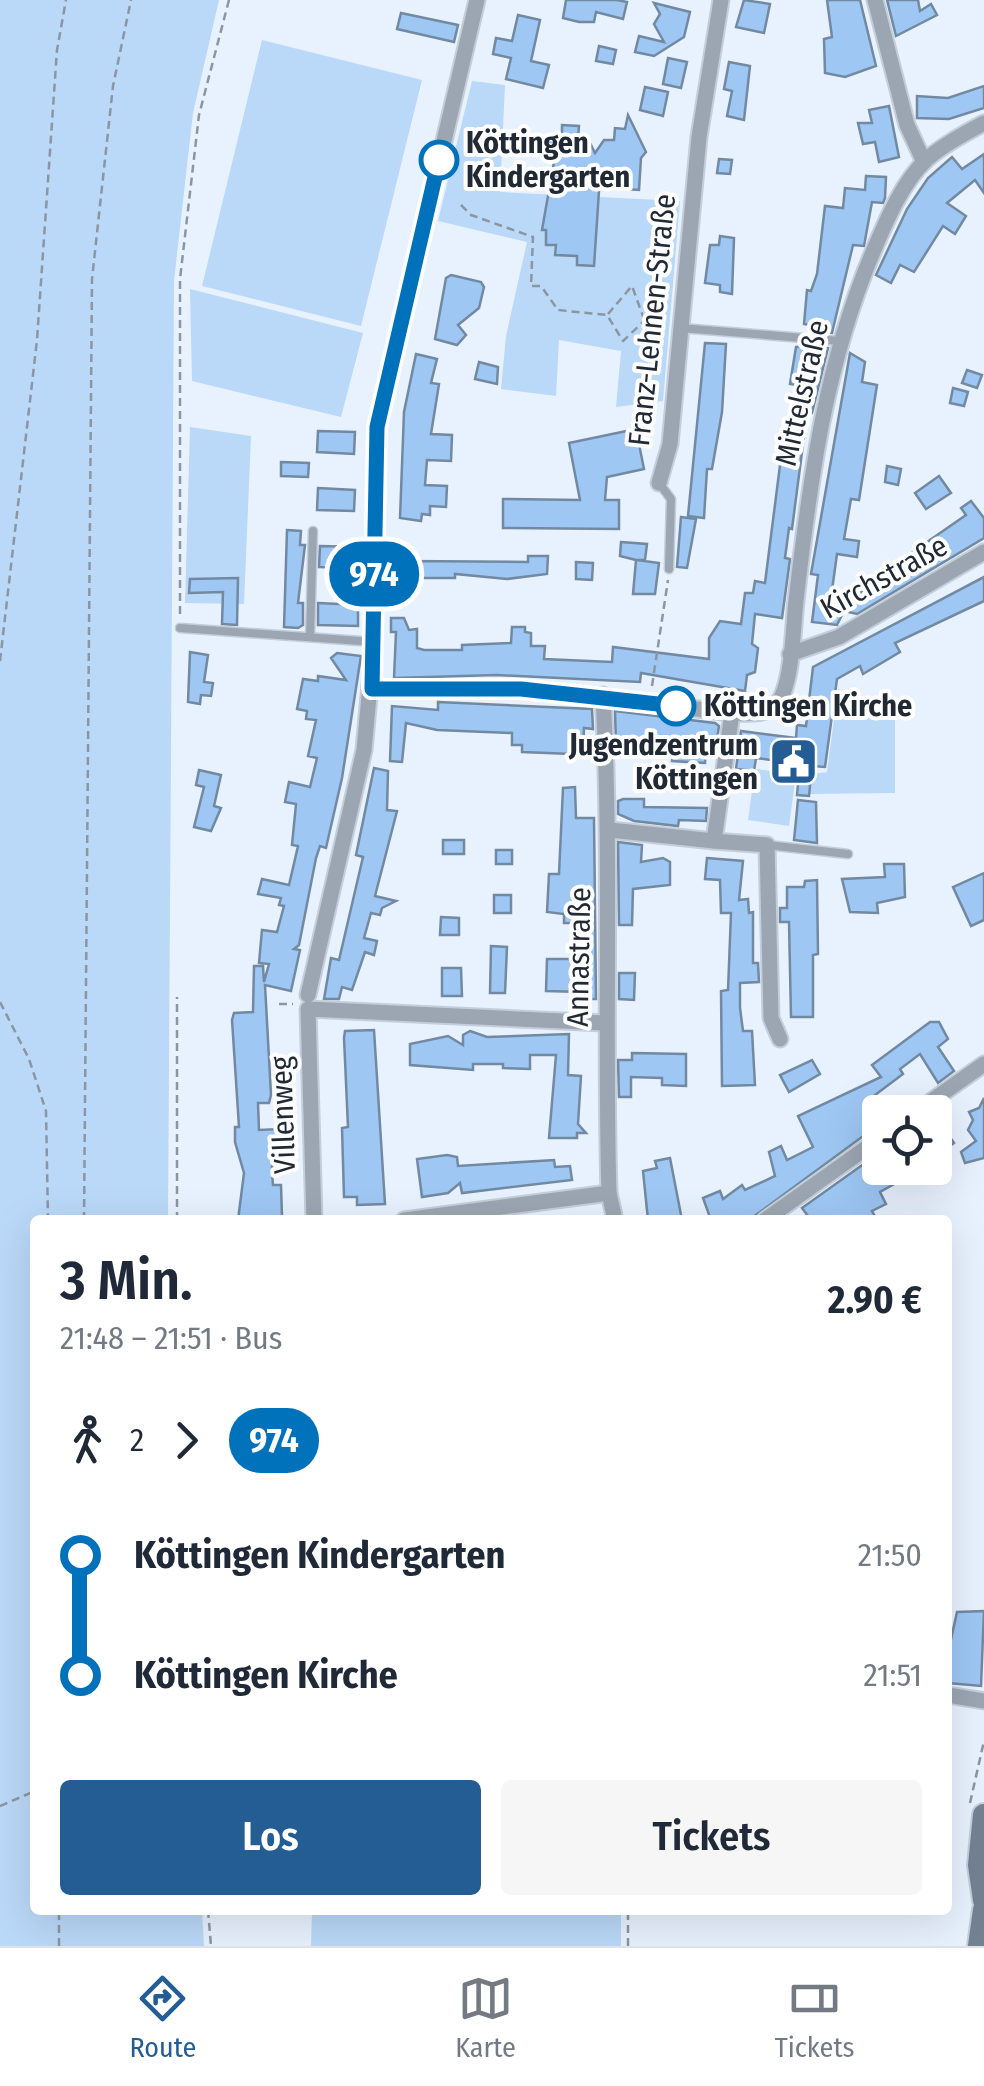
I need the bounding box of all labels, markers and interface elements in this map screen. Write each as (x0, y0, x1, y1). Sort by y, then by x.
place label: Köttingen Kindergarten (466, 125, 630, 195)
marker: Köttingen Kindergarten (420, 141, 458, 179)
street label: Franz-Lehnen-Straße (621, 192, 683, 448)
street label: Mittelstraße (768, 317, 836, 469)
street label: Kirchstraße (814, 527, 954, 627)
line badge: 974 (316, 542, 432, 606)
text: 974 (349, 553, 399, 595)
marker: Köttingen Kirche (657, 687, 695, 725)
place label: Köttingen Kirche (704, 688, 912, 724)
place label: Jugendzentrum Köttingen (568, 727, 758, 797)
public building icon: Jugendzentrum Köttingen (767, 736, 819, 788)
street label: Annastraße (560, 887, 598, 1027)
street label: Villenweg (263, 1055, 303, 1174)
map controls (862, 1095, 952, 1185)
button: locate (862, 1095, 952, 1185)
text: 3 Min. (60, 1248, 193, 1314)
text: 2.90 € (828, 1277, 922, 1323)
text: 21:48 – 21:51 · Bus (60, 1319, 282, 1357)
icon: walk (60, 1413, 115, 1468)
icon: forward (159, 1413, 214, 1468)
text: 974 (249, 1419, 299, 1461)
text: 2 (130, 1421, 144, 1459)
text: Köttingen Kindergarten (134, 1532, 505, 1578)
text: 21:50 (858, 1536, 922, 1574)
text: Köttingen Kirche (134, 1652, 398, 1698)
text: 21:51 (864, 1656, 922, 1694)
button: Los (60, 1780, 481, 1895)
button: Tickets (501, 1780, 922, 1895)
tab: Route (129, 1971, 196, 2064)
tab: Karte (455, 1971, 516, 2064)
tab: Tickets (775, 1971, 855, 2064)

